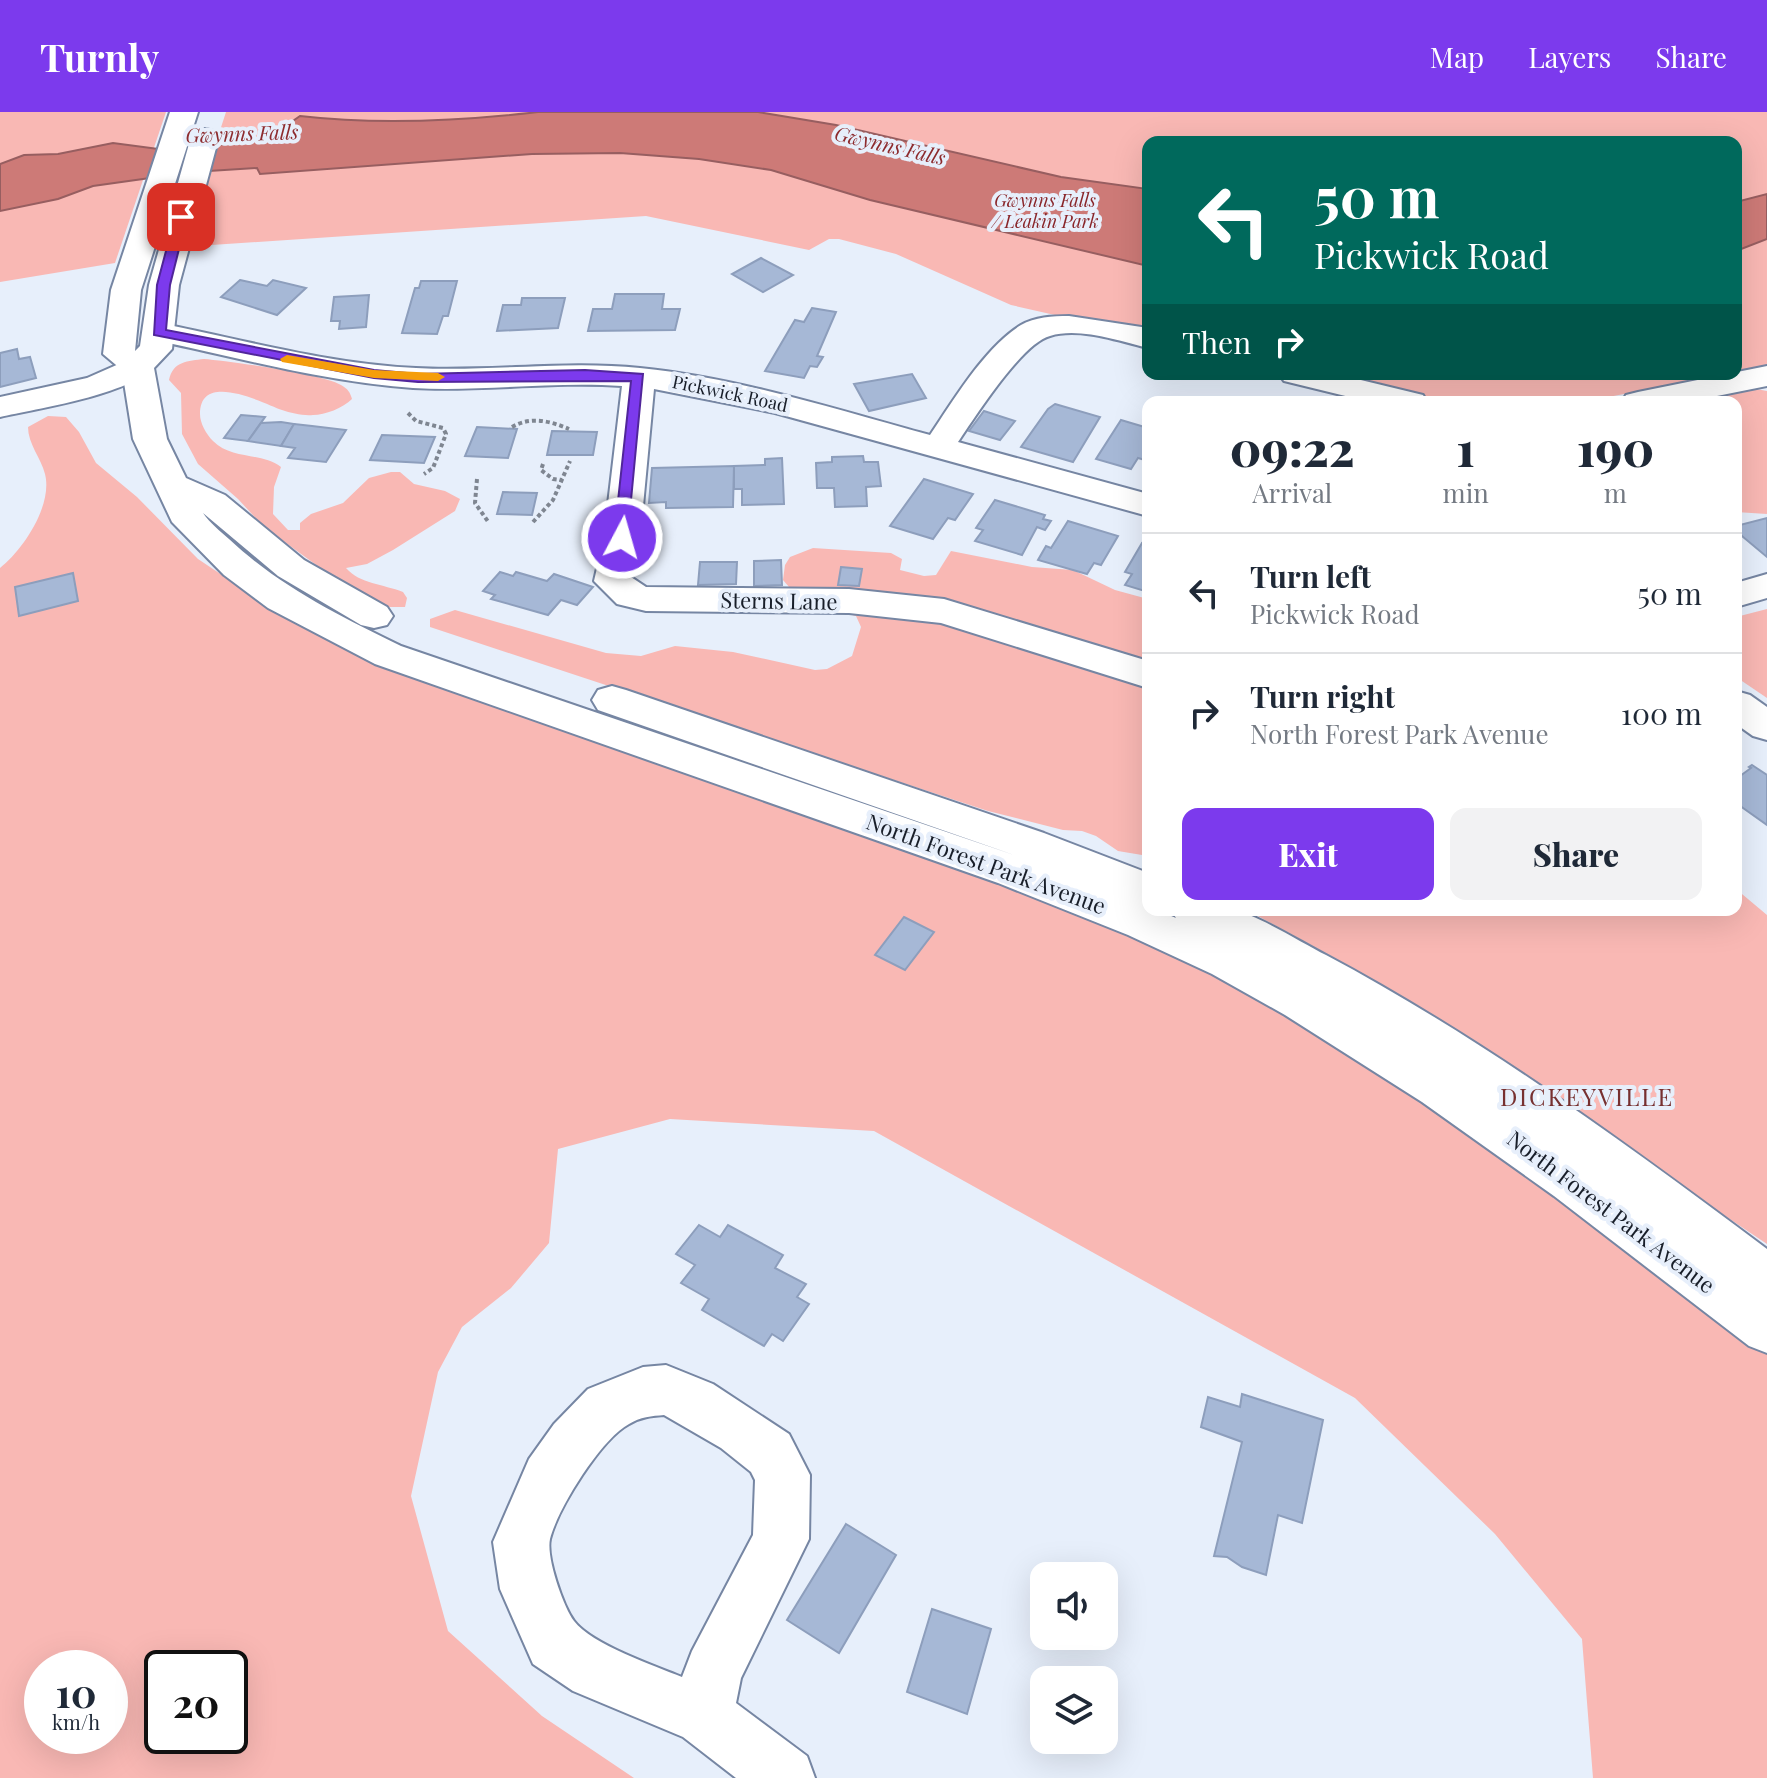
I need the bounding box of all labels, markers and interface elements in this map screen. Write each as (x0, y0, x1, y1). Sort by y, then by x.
text: Turnly (40, 31, 159, 82)
text: Map (1430, 38, 1484, 75)
text: Layers (1528, 38, 1611, 75)
text: Share (1655, 38, 1727, 75)
water label: Gwynns Falls (185, 117, 299, 148)
water label: Gwynns Falls (832, 119, 949, 170)
text: 50 m (1314, 158, 1440, 233)
icon: left (1182, 168, 1286, 272)
pin (147, 183, 215, 251)
park label: Gwynns Falls / Leakin Park (990, 188, 1099, 233)
icon: arrive (159, 195, 203, 239)
text: Pickwick Road (1314, 230, 1549, 278)
icon: right (1267, 320, 1311, 364)
text: Then (1182, 322, 1251, 362)
street label: Pickwick Road (670, 369, 791, 417)
text: 09:22 (1230, 415, 1355, 479)
text: 1 (1456, 415, 1475, 479)
text: 190 (1577, 415, 1654, 479)
text: Arrival (1252, 475, 1332, 510)
text: min (1443, 475, 1489, 510)
text: m (1604, 475, 1627, 510)
position arrow (580, 496, 664, 580)
text: Turn left (1250, 556, 1371, 596)
icon: left (1182, 571, 1226, 615)
text: 50 m (1637, 573, 1702, 613)
street label: Sterns Lane (720, 584, 838, 616)
text: Pickwick Road (1250, 596, 1420, 631)
text: Turn right (1250, 676, 1395, 716)
icon: right (1182, 691, 1226, 735)
text: 100 m (1621, 693, 1702, 733)
text: North Forest Park Avenue (1250, 716, 1549, 751)
street label: North Forest Park Avenue (863, 806, 1110, 920)
button: Exit (1182, 808, 1434, 900)
button: Share (1450, 808, 1702, 900)
district label: DICKEYVILLE (1500, 1080, 1674, 1112)
street label: North Forest Park Avenue (1502, 1123, 1722, 1299)
map controls (1030, 1562, 1118, 1754)
button: sound (1030, 1562, 1118, 1650)
speed limit sign: 20 (144, 1650, 248, 1754)
text: 10 (55, 1665, 97, 1718)
button: layers (1030, 1666, 1118, 1754)
text: km/h (52, 1708, 100, 1735)

